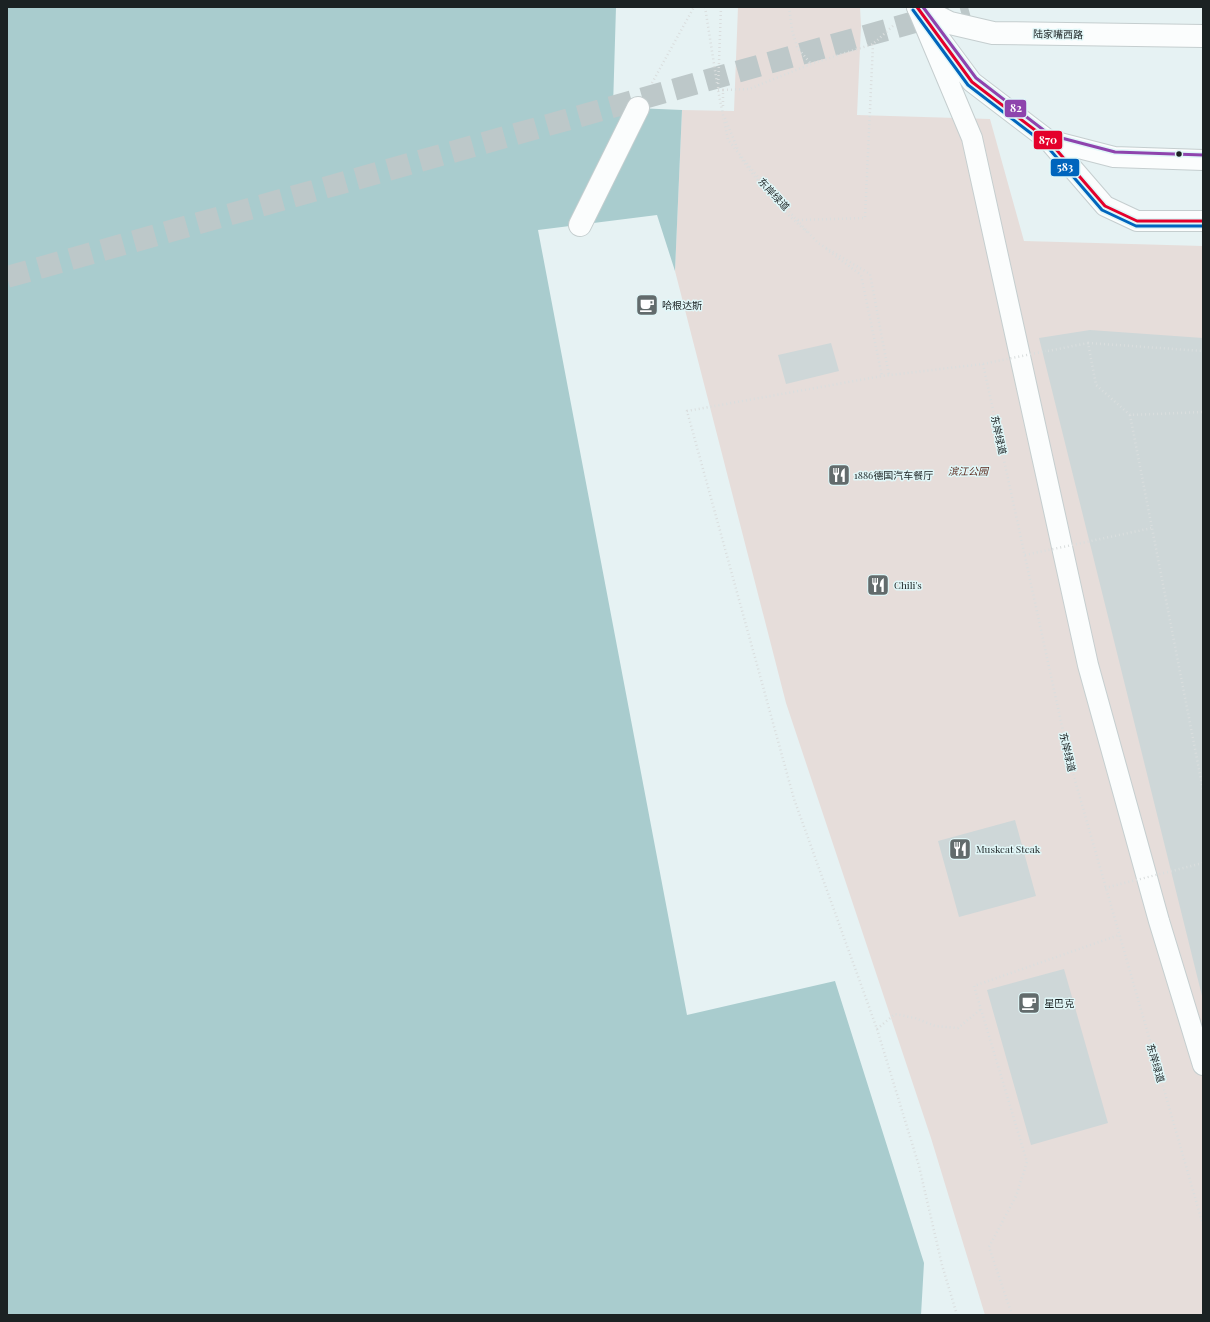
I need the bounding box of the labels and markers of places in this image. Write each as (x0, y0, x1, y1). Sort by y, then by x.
unlabelled marker (1174, 149, 1184, 159)
cafe icon: 哈根达斯 (634, 292, 660, 318)
place label: 哈根达斯 (662, 298, 702, 312)
restaurant icon: 1886德国汽车餐厅 (826, 462, 852, 488)
place label: 1886德国汽车餐厅 (854, 468, 933, 482)
restaurant icon: Chili's (865, 572, 891, 598)
place label: Chili's (894, 578, 922, 592)
restaurant icon: Muskcat Steak (947, 836, 973, 862)
place label: Muskcat Steak (976, 842, 1041, 856)
cafe icon: 星巴克 (1016, 990, 1042, 1016)
place label: 星巴克 (1044, 996, 1074, 1010)

